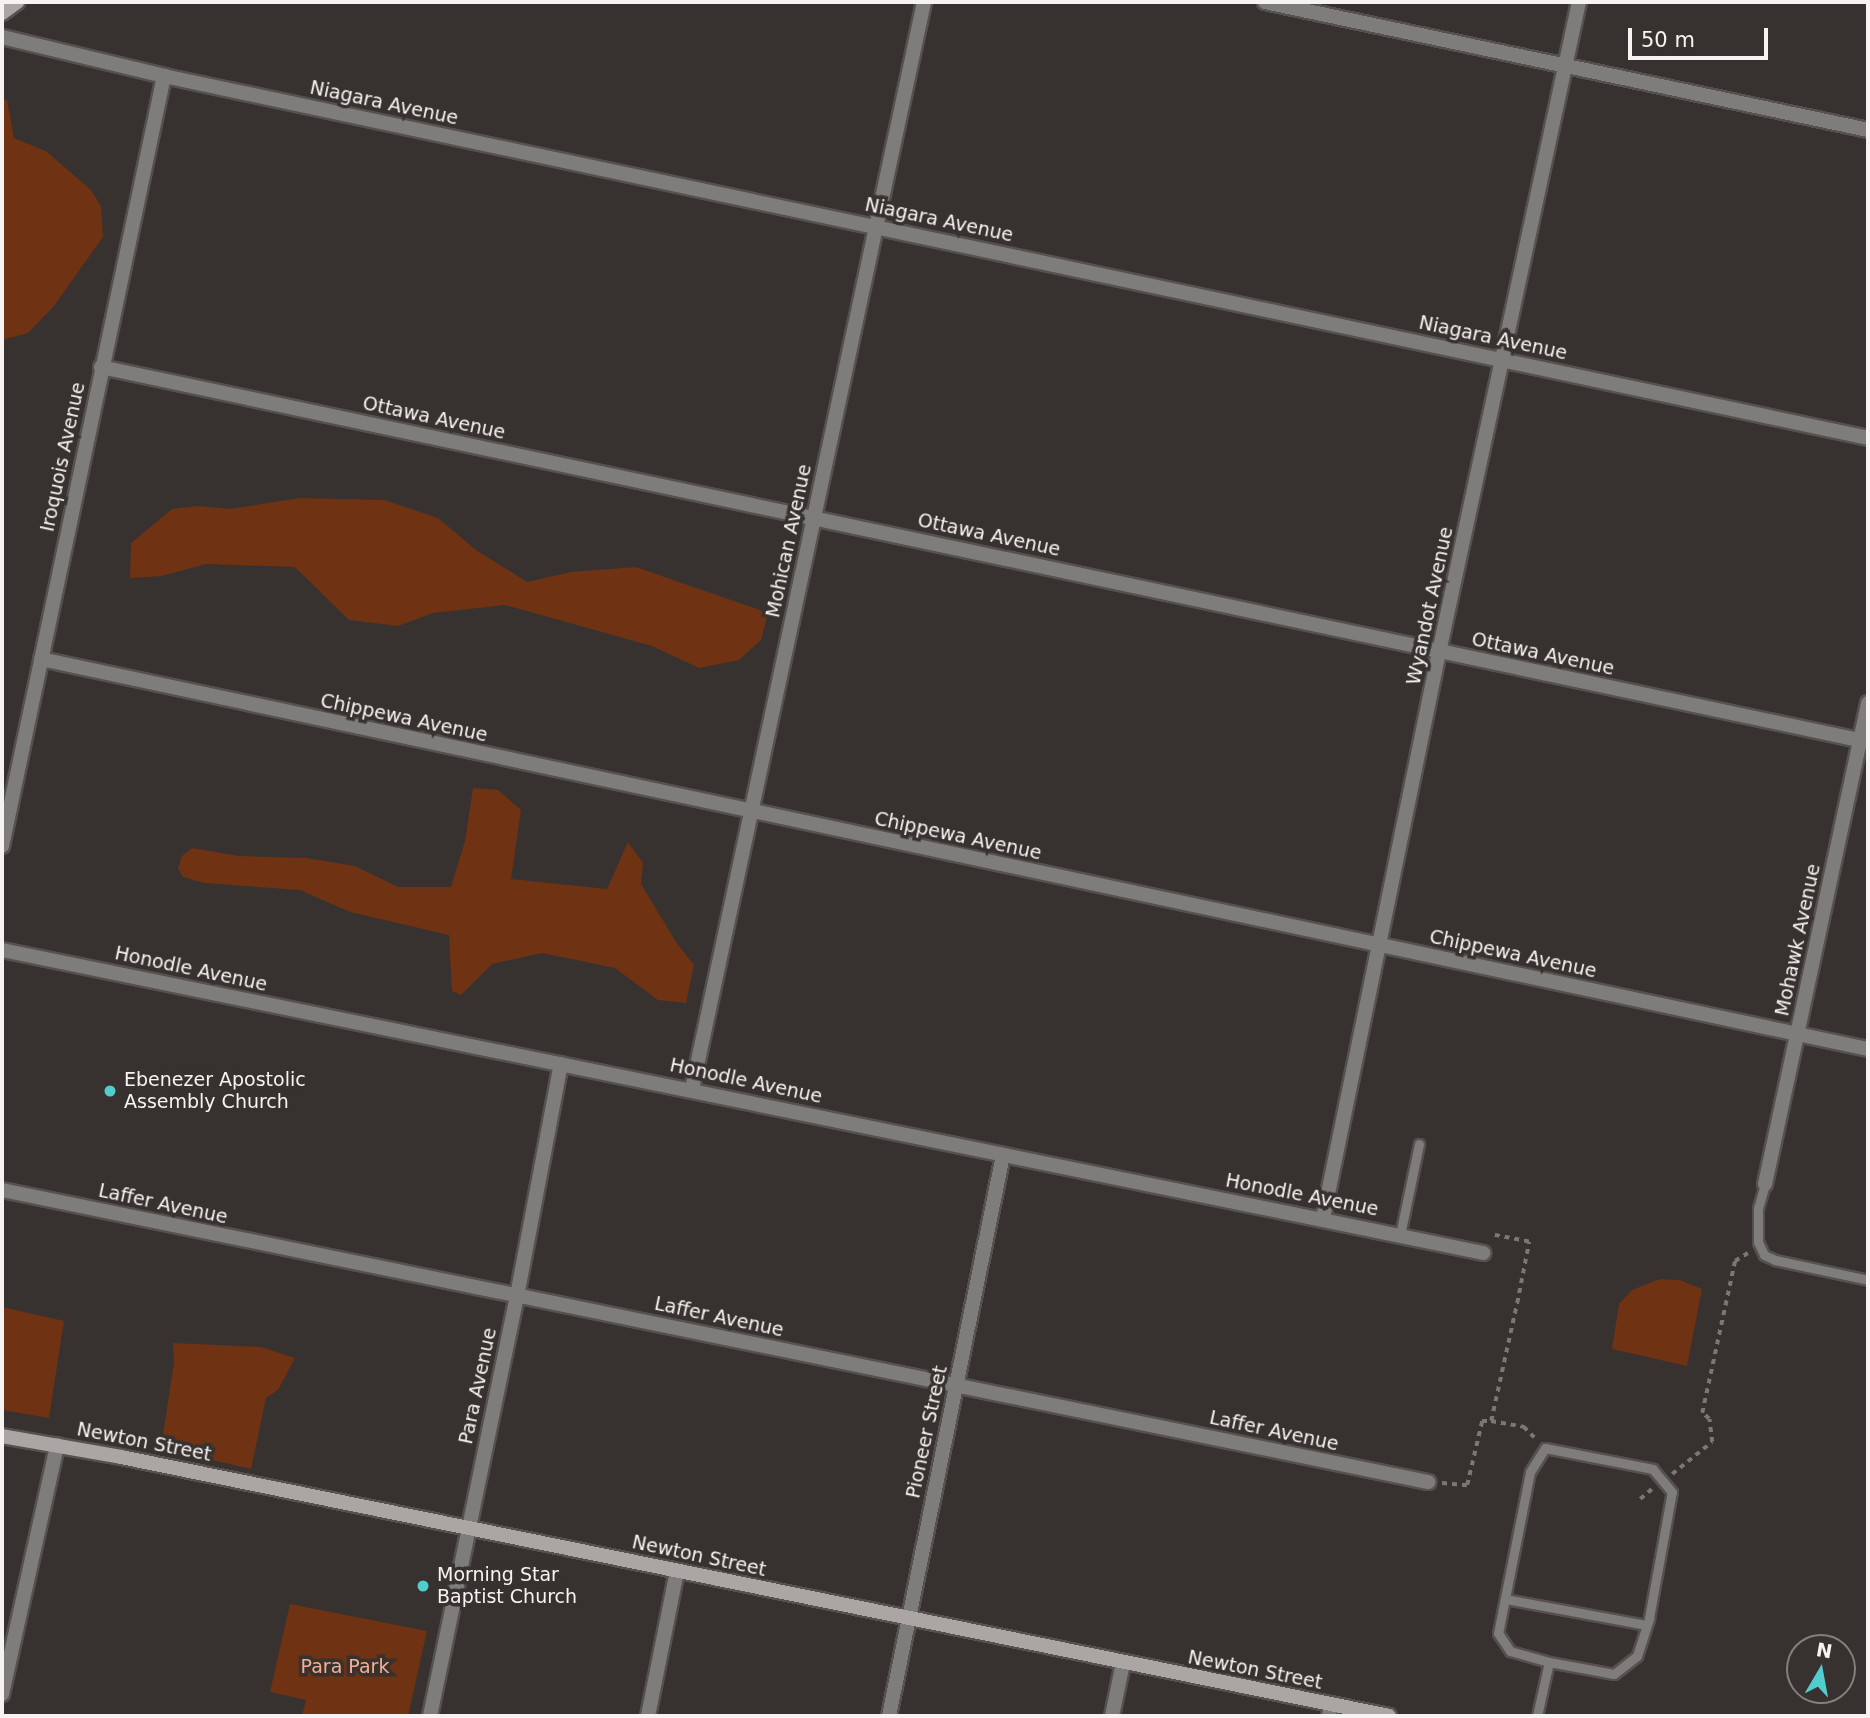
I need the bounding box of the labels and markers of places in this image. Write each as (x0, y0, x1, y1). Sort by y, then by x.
place label: Ebenezer Apostolic Assembly Church (124, 1069, 306, 1113)
marker: Ebenezer Apostolic Assembly Church (102, 1083, 118, 1099)
place label: Morning Star Baptist Church (437, 1564, 577, 1608)
marker: Morning Star Baptist Church (415, 1578, 431, 1594)

